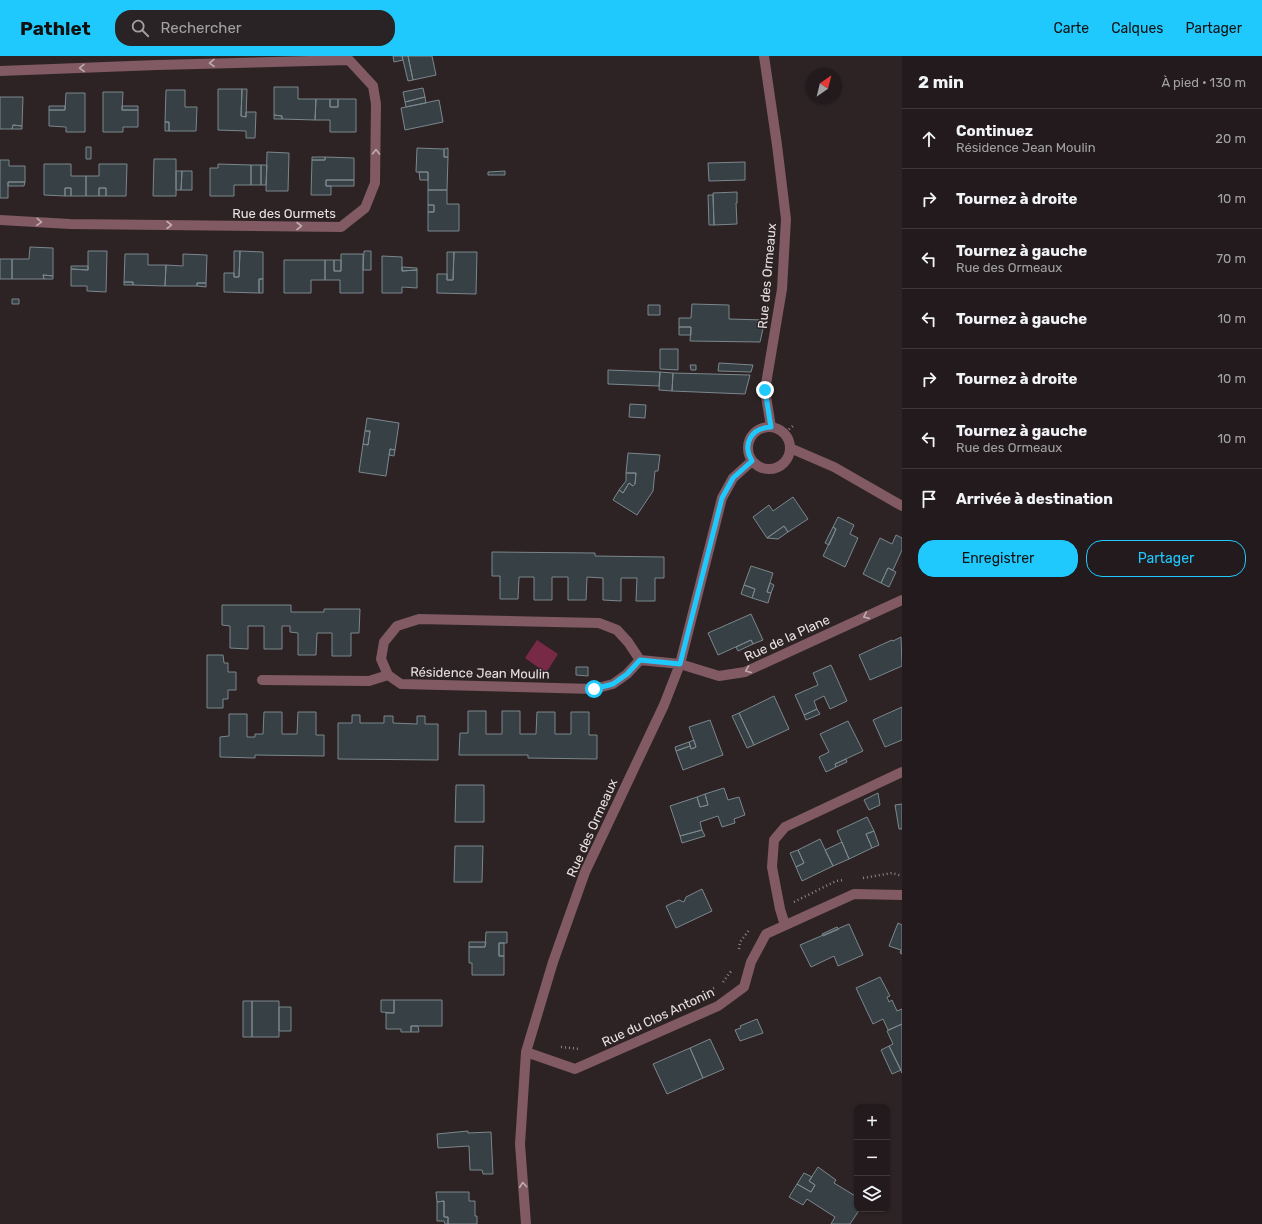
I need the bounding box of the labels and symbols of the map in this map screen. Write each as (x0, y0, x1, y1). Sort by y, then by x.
one-way arrow (209, 59, 215, 68)
one-way arrow (79, 64, 85, 72)
north arrow (806, 68, 842, 104)
one-way arrow (372, 149, 380, 155)
street label: Rue des Ourmets (232, 206, 336, 221)
one-way arrow (36, 218, 42, 227)
one-way arrow (166, 221, 172, 229)
one-way arrow (296, 222, 302, 230)
street label: Rue des Ormeaux (755, 222, 779, 330)
route end (756, 381, 774, 399)
street label: Rue de la Plane (742, 612, 832, 664)
one-way arrow (863, 612, 870, 620)
street label: Résidence Jean Moulin (410, 664, 550, 682)
one-way arrow (745, 666, 752, 674)
route start (585, 680, 603, 698)
street label: Rue des Ormeaux (564, 776, 620, 880)
street label: Rue du Clos Antonin (599, 984, 717, 1050)
one-way arrow (519, 1182, 528, 1188)

